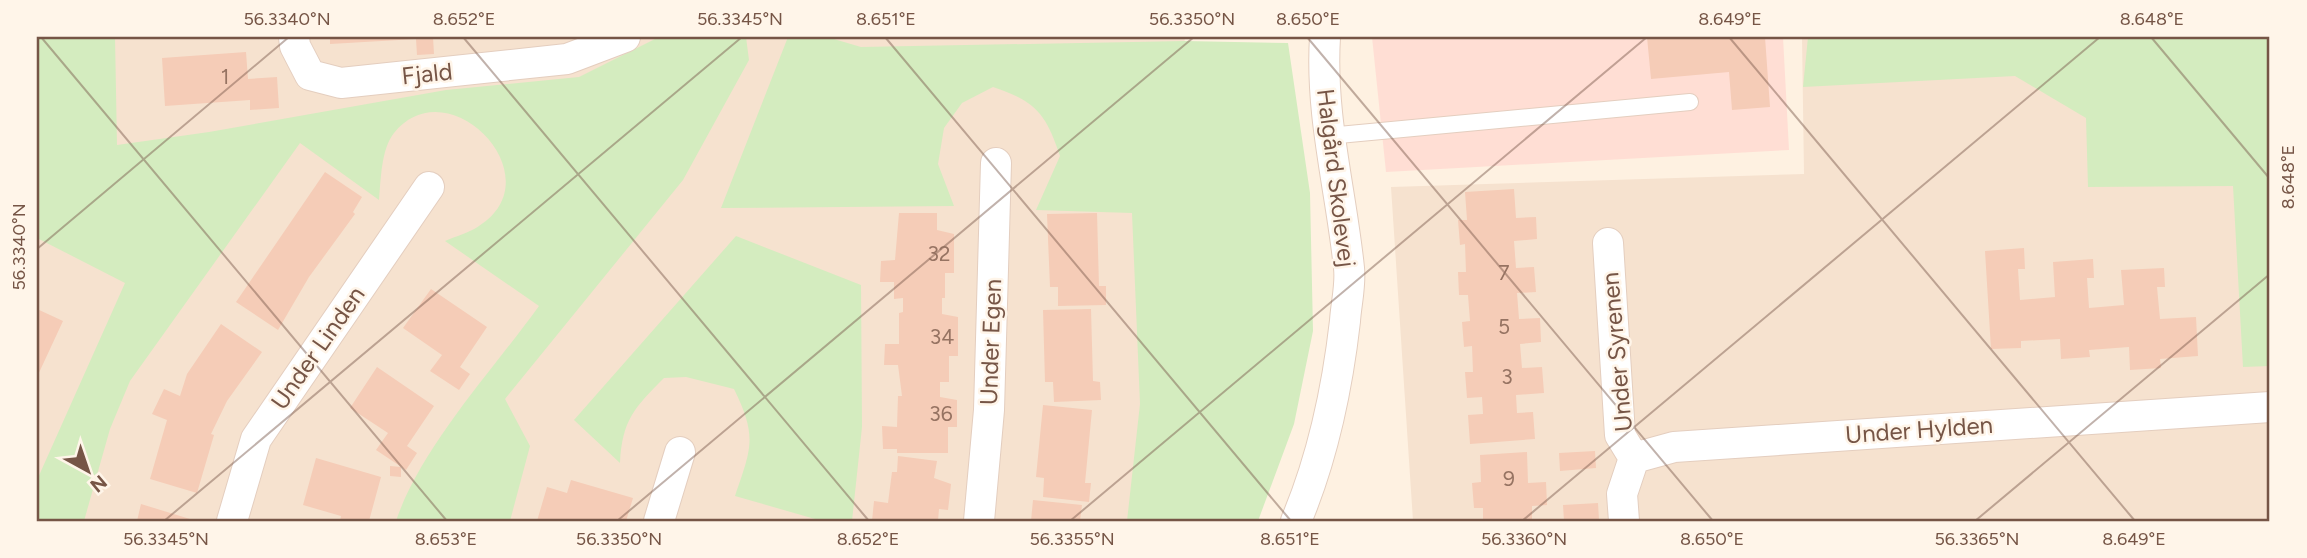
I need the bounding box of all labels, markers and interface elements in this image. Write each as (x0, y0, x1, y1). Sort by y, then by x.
text: 56.3340°N (243, 8, 331, 30)
text: 8.652°E (433, 8, 495, 30)
text: 56.3345°N (697, 8, 783, 30)
text: 8.651°E (856, 8, 916, 30)
text: 56.3350°N (1149, 8, 1235, 30)
text: 8.650°E (1276, 8, 1340, 30)
text: 8.649°E (1698, 8, 1762, 30)
text: 8.648°E (2120, 8, 2184, 30)
street label: Fjald (400, 56, 454, 91)
house number: 1 (221, 64, 229, 89)
street label: Halgård Skolevej (1311, 87, 1362, 269)
text: 8.648°E (2277, 145, 2299, 209)
text: 56.3340°N (8, 203, 30, 291)
house number: 32 (927, 241, 951, 266)
house number: 7 (1498, 260, 1510, 285)
street label: Under Syrenen (1595, 271, 1638, 433)
street label: Under Egen (974, 278, 1007, 406)
street label: Under Linden (265, 281, 371, 415)
house number: 5 (1498, 314, 1510, 339)
house number: 34 (930, 324, 954, 349)
house number: 3 (1501, 364, 1513, 389)
house number: 36 (929, 401, 953, 426)
street label: Under Hylden (1844, 410, 1994, 449)
north arrow (52, 435, 122, 505)
house number: 9 (1503, 466, 1515, 491)
text: N (86, 470, 112, 497)
text: 56.3345°N (123, 528, 209, 550)
text: 8.653°E (415, 528, 477, 550)
text: 56.3350°N (576, 528, 662, 550)
text: 8.652°E (837, 528, 899, 550)
text: 56.3355°N (1029, 528, 1115, 550)
text: 8.651°E (1260, 528, 1320, 550)
text: 56.3360°N (1481, 528, 1567, 550)
text: 8.650°E (1680, 528, 1744, 550)
text: 56.3365°N (1935, 528, 2019, 550)
text: 8.649°E (2102, 528, 2166, 550)

